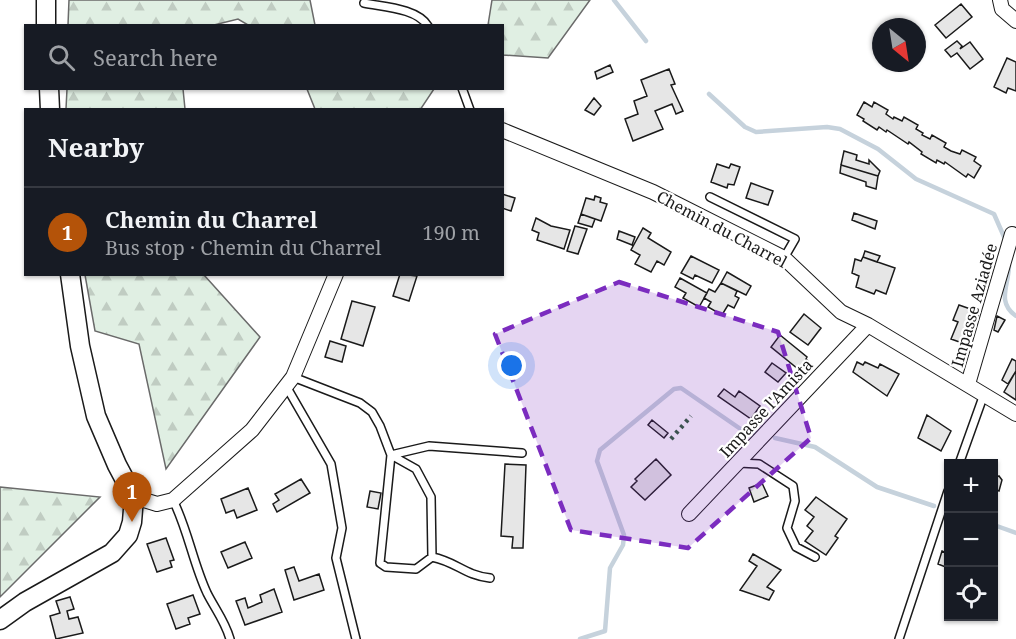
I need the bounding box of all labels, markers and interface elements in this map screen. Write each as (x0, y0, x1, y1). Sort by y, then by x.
north arrow (872, 18, 926, 72)
search box (24, 24, 504, 90)
icon: search (45, 41, 78, 74)
text: Search here (93, 42, 218, 72)
text: Nearby (48, 129, 144, 165)
street label: Chemin du Charrel (653, 185, 791, 273)
text: Chemin du Charrel (105, 204, 317, 234)
text: 1 (62, 219, 73, 246)
text: 190 m (422, 219, 480, 246)
text: Bus stop · Chemin du Charrel (105, 234, 382, 261)
street label: Impasse Aziadée (946, 241, 1002, 369)
your location (497, 351, 526, 380)
street label: Impasse l'Amista (714, 354, 818, 462)
map controls (944, 459, 998, 621)
button: + (944, 459, 998, 513)
pin: 1 (112, 472, 152, 522)
button: − (944, 513, 998, 567)
button: locate (944, 567, 998, 621)

